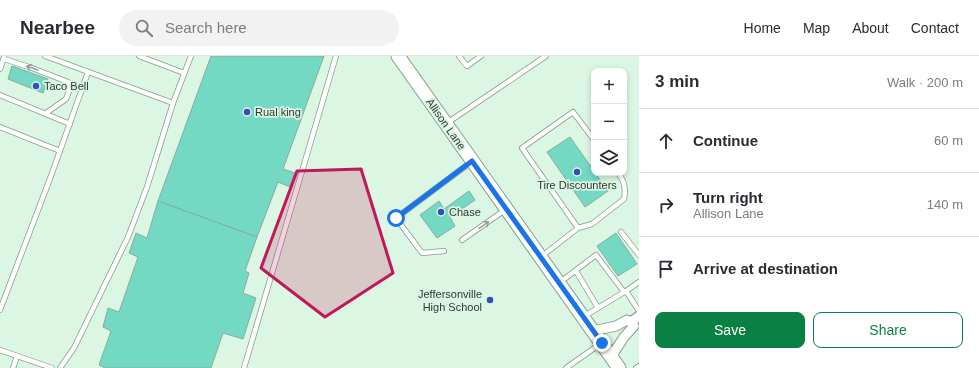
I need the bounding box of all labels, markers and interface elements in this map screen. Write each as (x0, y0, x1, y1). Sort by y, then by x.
search box (119, 10, 399, 46)
text: Nearbee (20, 17, 95, 38)
icon: search (133, 17, 155, 39)
text: Search here (165, 19, 247, 36)
text: Home (744, 20, 781, 36)
text: Map (803, 20, 830, 36)
text: About (852, 20, 889, 36)
text: Contact (911, 20, 959, 36)
one-way arrow (26, 64, 39, 71)
map controls (591, 68, 627, 176)
button: + (591, 68, 627, 104)
text: 3 min (655, 72, 699, 91)
text: Walk · 200 m (887, 75, 963, 90)
place label: Taco Bell (44, 80, 89, 92)
marker: Taco Bell (31, 81, 41, 91)
street label: Allison Lane (424, 96, 468, 152)
button: − (591, 104, 627, 140)
place label: Rual king (255, 106, 301, 118)
marker: Rual king (242, 107, 252, 117)
icon: ahead (655, 130, 677, 152)
text: Continue (693, 132, 758, 149)
text: 60 m (934, 133, 963, 148)
button: layers (591, 140, 627, 176)
marker: Tire Discounters (572, 167, 582, 177)
place label: Tire Discounters (537, 179, 617, 191)
text: Turn right (693, 189, 763, 206)
icon: right (655, 194, 677, 216)
text: 140 m (927, 197, 963, 212)
place label: Chase (449, 206, 481, 218)
text: Allison Lane (693, 206, 764, 221)
marker: Chase (436, 207, 446, 217)
route start (387, 209, 405, 227)
one-way arrow (479, 221, 490, 229)
icon: arrive (655, 258, 677, 280)
text: Arrive at destination (693, 260, 838, 277)
place label: Jeffersonville High School (418, 288, 482, 313)
marker: Jeffersonville High School (485, 295, 495, 305)
button: Save (655, 312, 805, 348)
button: Share (813, 312, 963, 348)
route end (593, 334, 611, 352)

